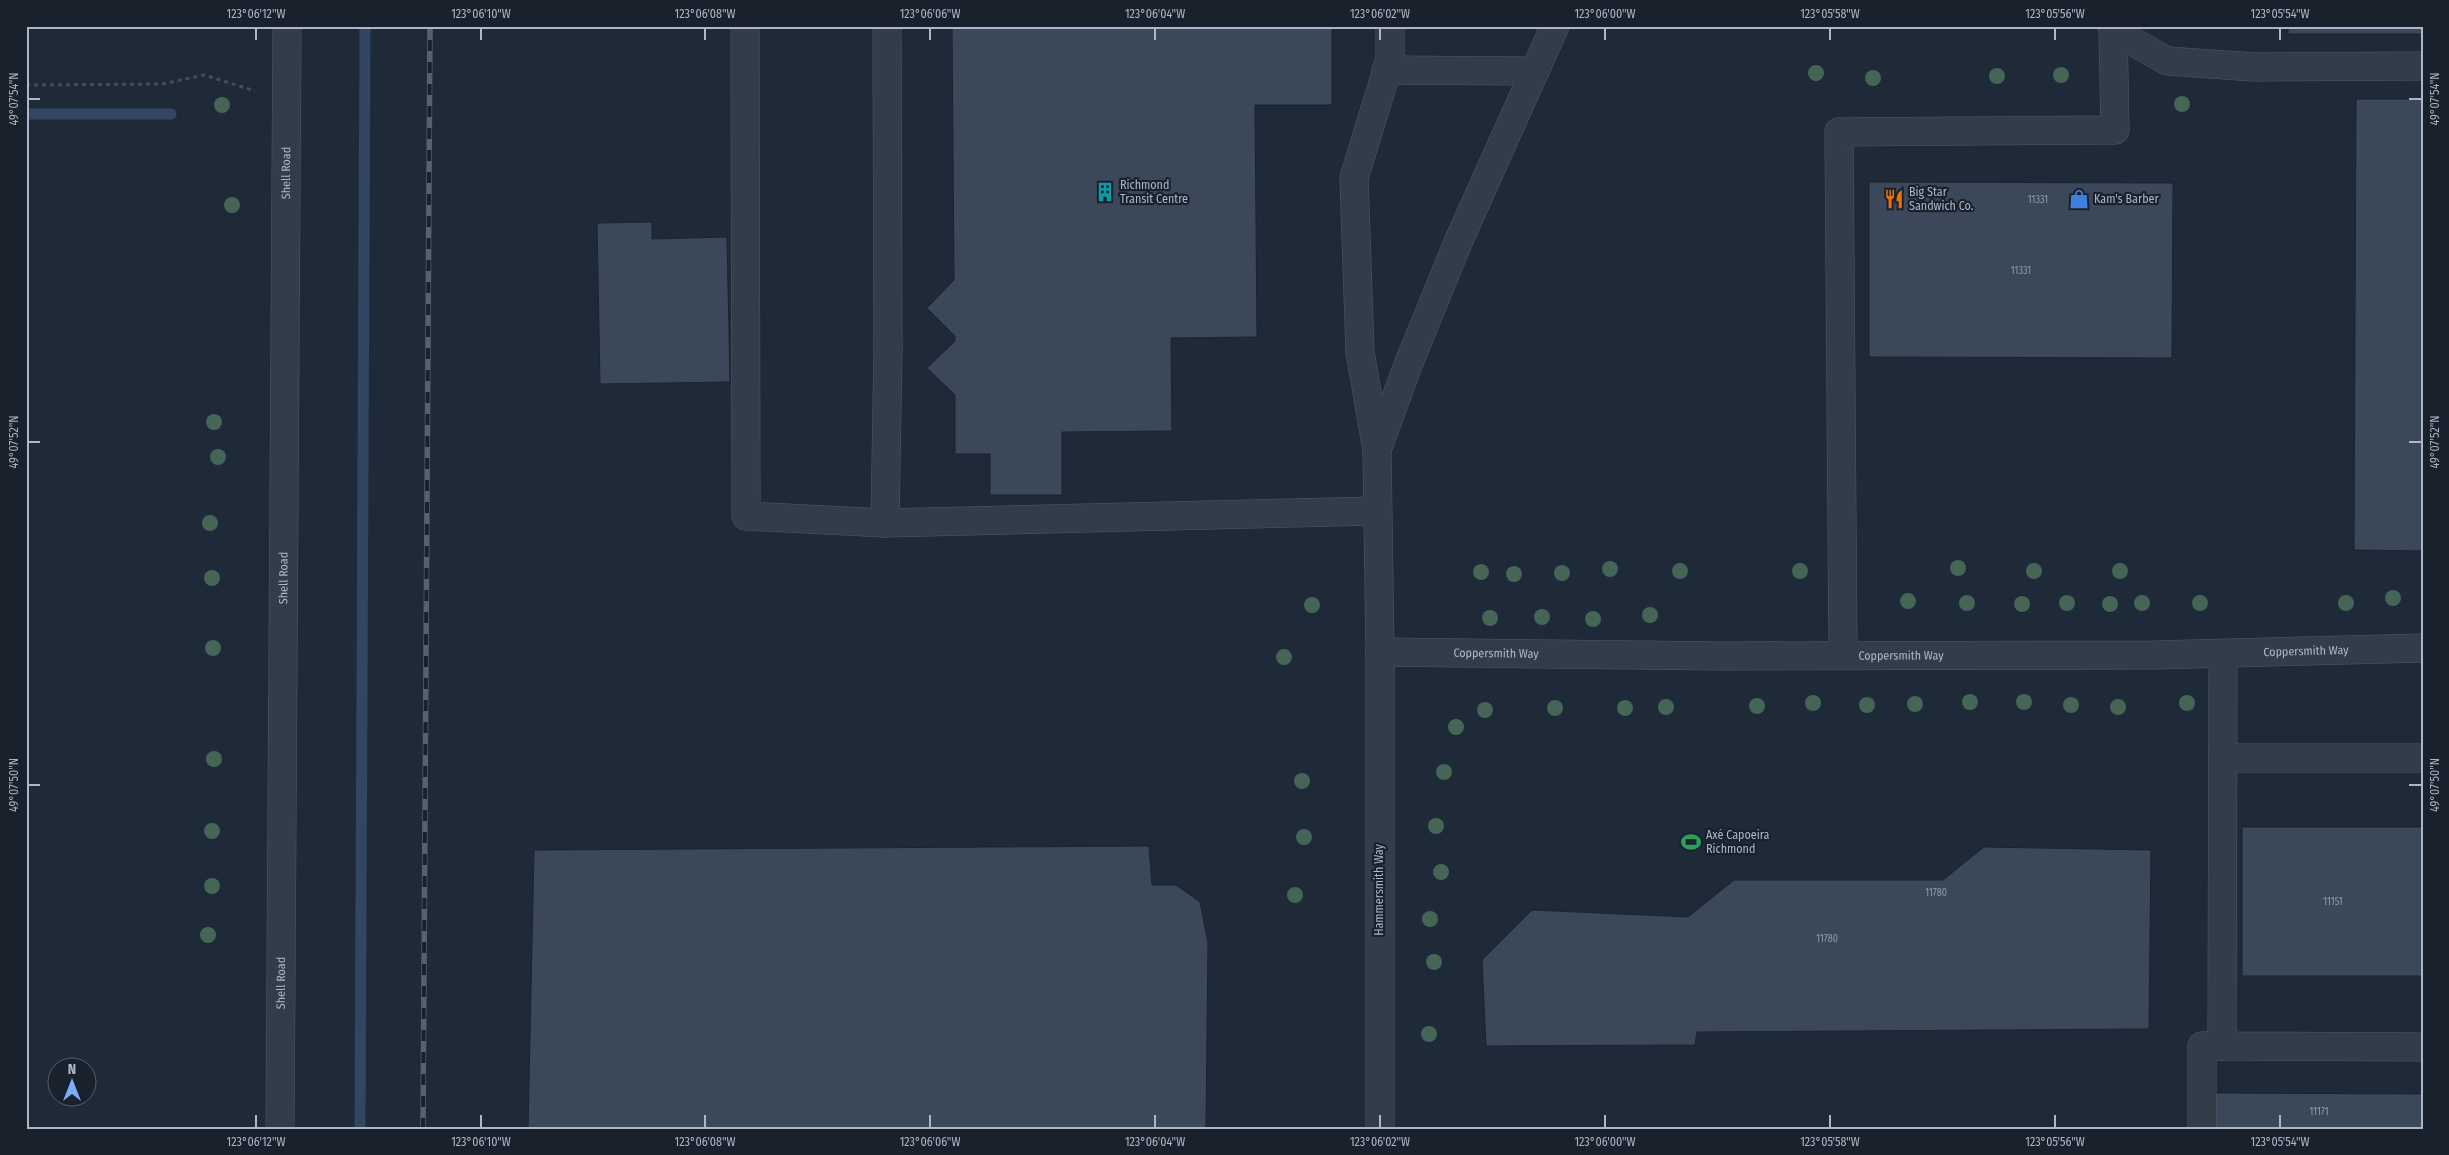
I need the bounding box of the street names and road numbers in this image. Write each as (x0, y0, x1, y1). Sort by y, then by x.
street label: Shell Road (279, 147, 293, 199)
street label: Shell Road (276, 552, 291, 604)
street label: Coppersmith Way (2263, 643, 2349, 659)
street label: Coppersmith Way (1453, 646, 1539, 661)
street label: Coppersmith Way (1858, 648, 1944, 663)
street label: Hammersmith Way (1372, 844, 1386, 936)
street label: Shell Road (274, 957, 288, 1009)

